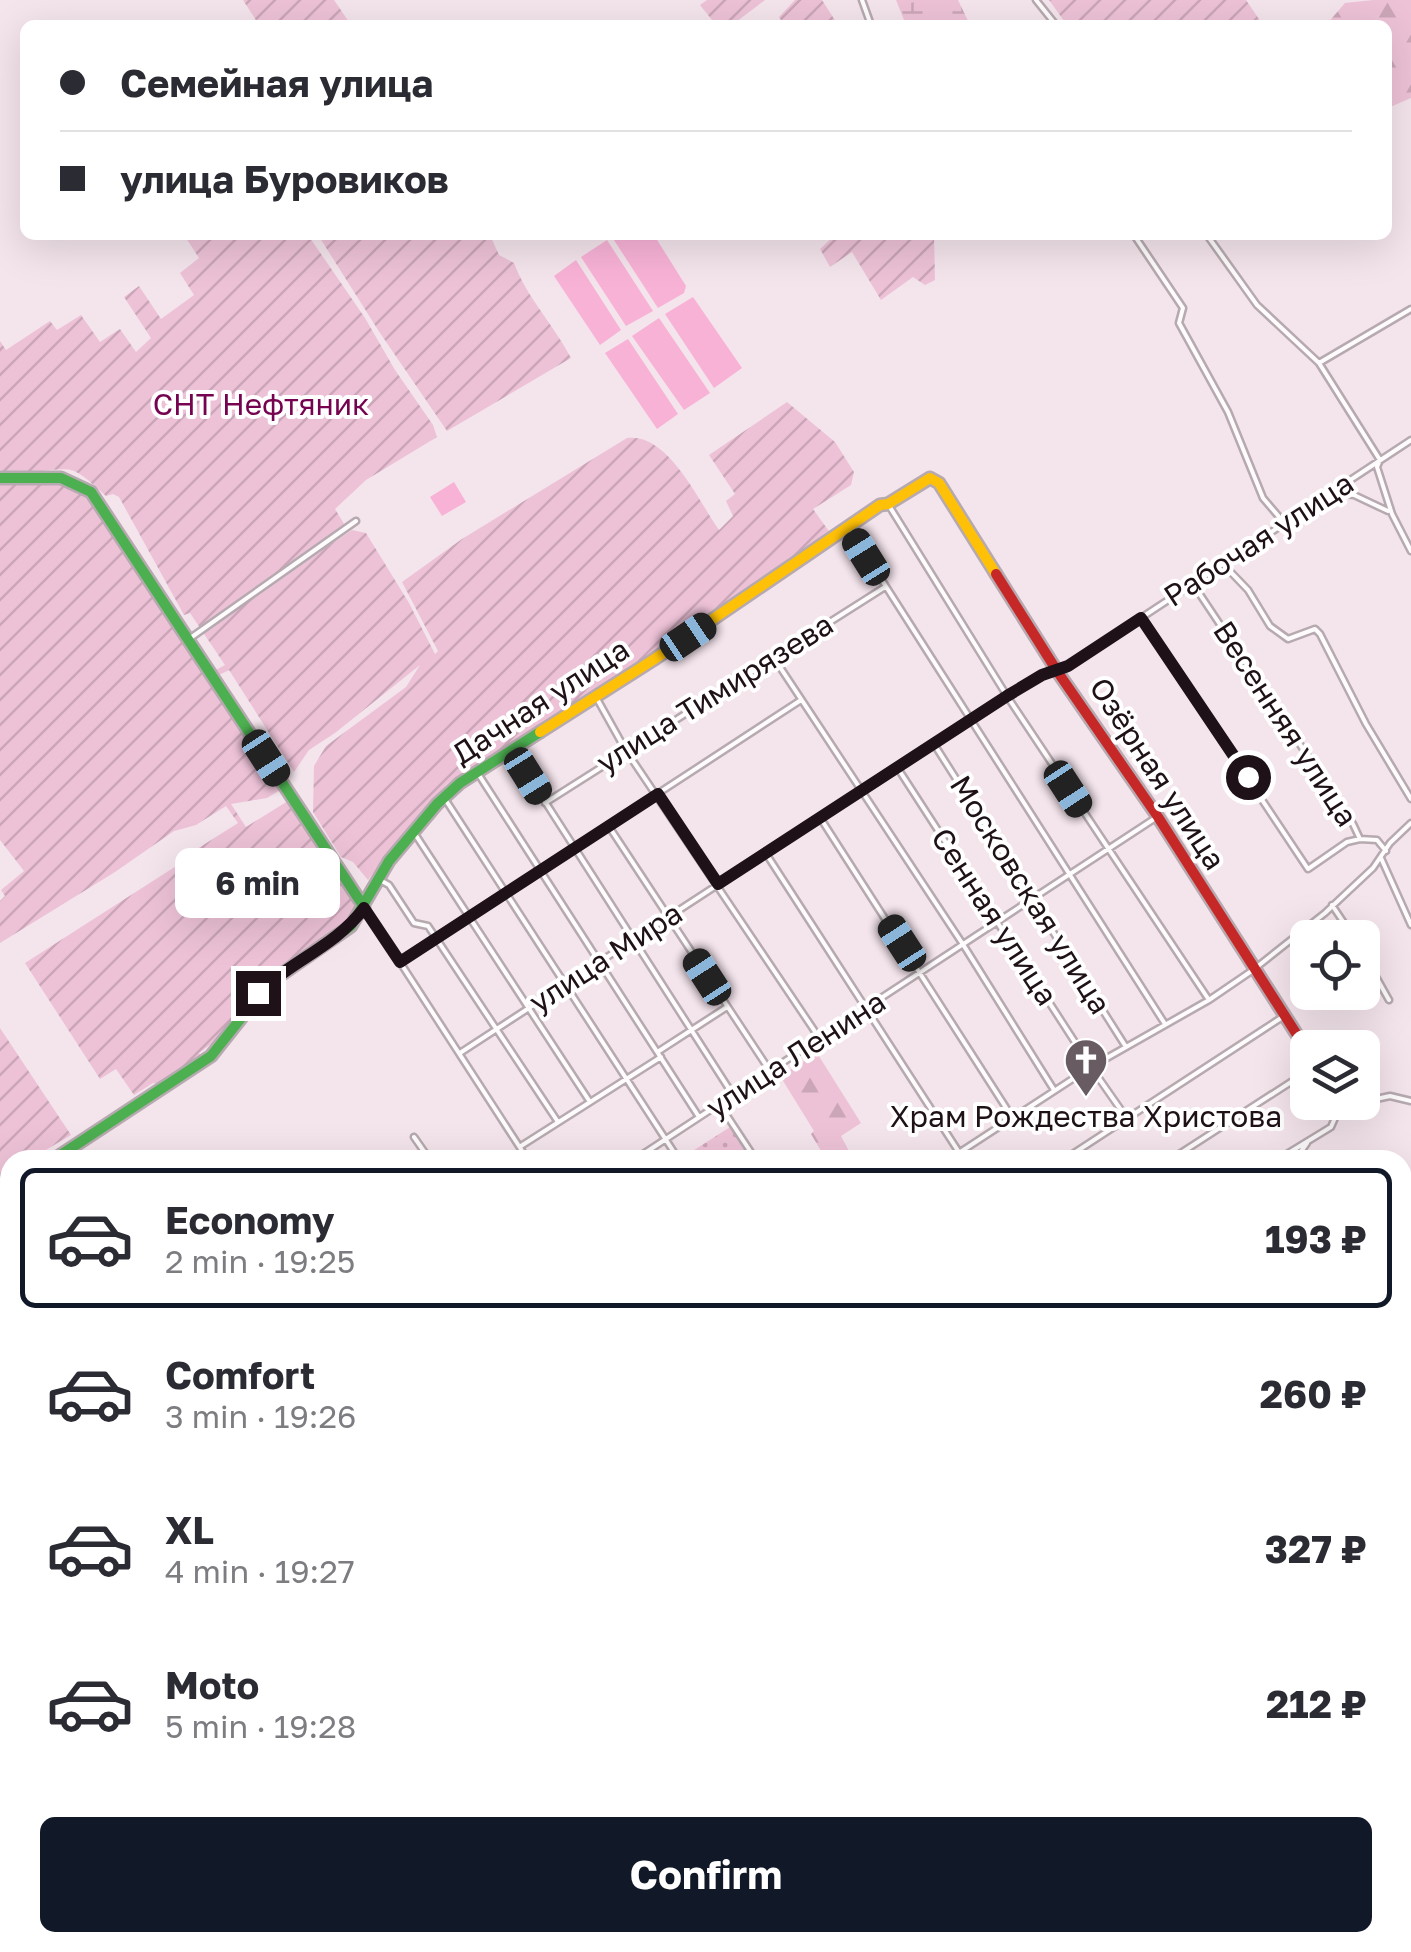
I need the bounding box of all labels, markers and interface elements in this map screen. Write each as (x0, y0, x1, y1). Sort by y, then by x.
text: Семейная улица (120, 60, 433, 105)
text: улица Буровиков (120, 156, 449, 201)
park label: СНТ Нефтяник (153, 386, 369, 422)
street label: Рабочая улица (1157, 465, 1360, 614)
car (837, 524, 895, 590)
street label: улица Тимирязева (590, 606, 839, 781)
car (655, 608, 721, 666)
street label: Весенняя улица (1206, 614, 1366, 833)
street label: Дачная улица (445, 631, 635, 772)
street label: Озёрная улица (1082, 671, 1233, 876)
car (237, 725, 295, 791)
car (499, 743, 557, 809)
route start (1226, 755, 1271, 800)
car (1039, 756, 1097, 822)
street label: Московская улица (943, 769, 1119, 1020)
street label: Сенная улица (924, 821, 1065, 1012)
callout: 6 min (176, 848, 340, 918)
text: 6 min (215, 864, 300, 902)
street label: улица Мира (522, 894, 689, 1020)
car (873, 910, 931, 976)
map controls (1290, 920, 1380, 1120)
button: locate (1290, 920, 1380, 1010)
car (678, 944, 736, 1010)
route end (236, 971, 281, 1016)
street label: улица Ленина (699, 983, 892, 1125)
button: layers (1290, 1030, 1380, 1120)
church icon: Храм Рождества Христова (1063, 1037, 1109, 1098)
place label: Храм Рождества Христова (890, 1098, 1282, 1134)
icon: car (45, 1193, 135, 1283)
text: Economy (165, 1197, 334, 1242)
text: 193 ₽ (1265, 1216, 1367, 1261)
text: 2 min · 19:25 (165, 1242, 355, 1280)
icon: car (45, 1348, 135, 1438)
text: Comfort (165, 1352, 315, 1397)
text: 260 ₽ (1260, 1371, 1367, 1416)
text: 3 min · 19:26 (165, 1397, 356, 1435)
icon: car (45, 1503, 135, 1593)
text: XL (165, 1507, 214, 1552)
text: 327 ₽ (1265, 1526, 1367, 1571)
text: 4 min · 19:27 (165, 1552, 355, 1590)
icon: car (45, 1658, 135, 1748)
text: Moto (165, 1662, 259, 1707)
text: 212 ₽ (1266, 1681, 1367, 1726)
text: 5 min · 19:28 (165, 1707, 356, 1745)
button: Confirm (40, 1817, 1372, 1932)

